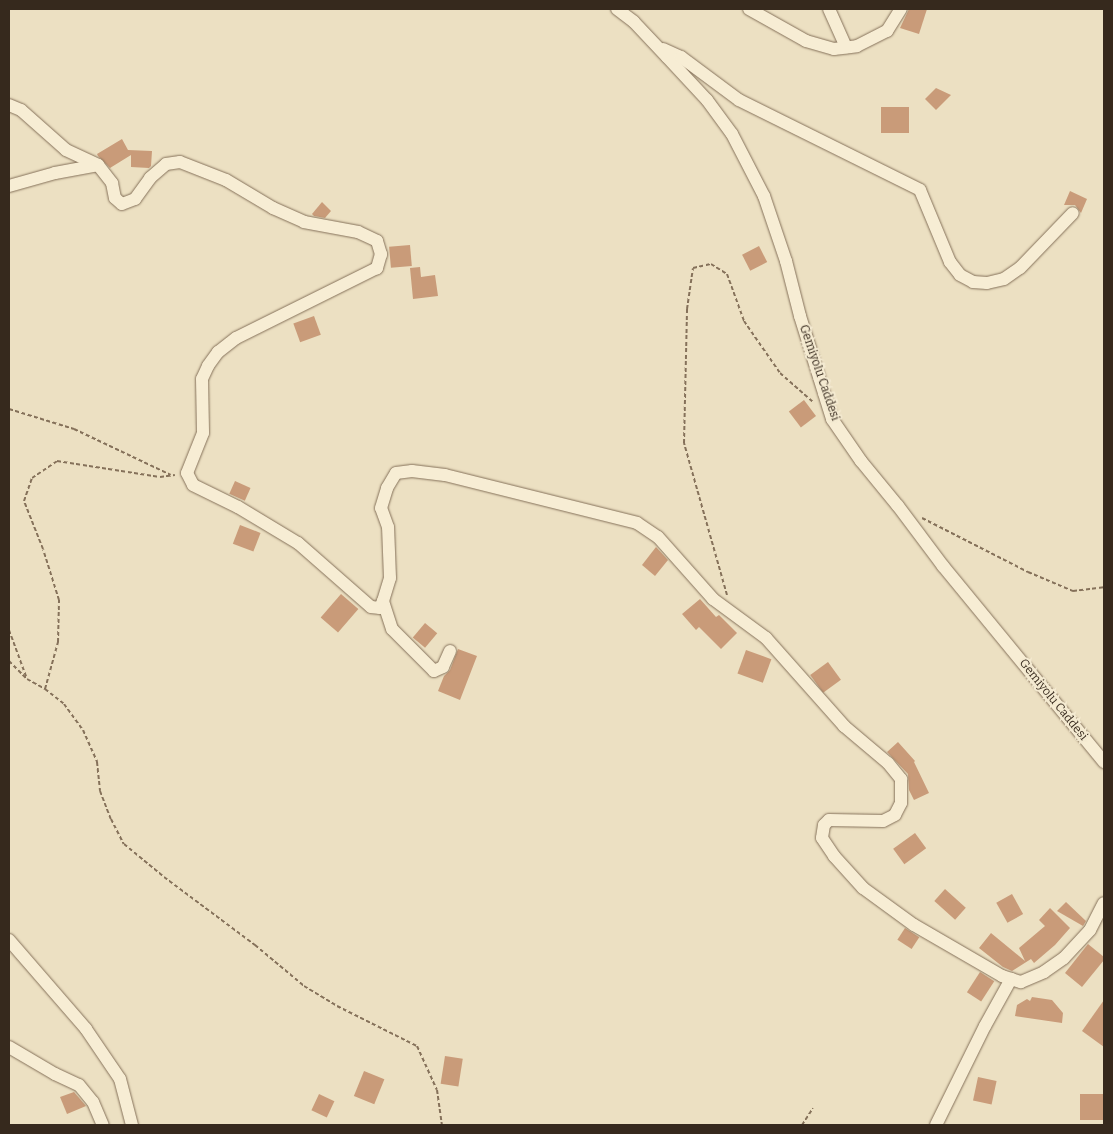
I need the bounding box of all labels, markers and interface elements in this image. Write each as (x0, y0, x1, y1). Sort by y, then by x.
street label: Gemiyolu Caddesi (796, 323, 842, 423)
street label: Gemiyolu Caddesi (1016, 656, 1090, 744)

